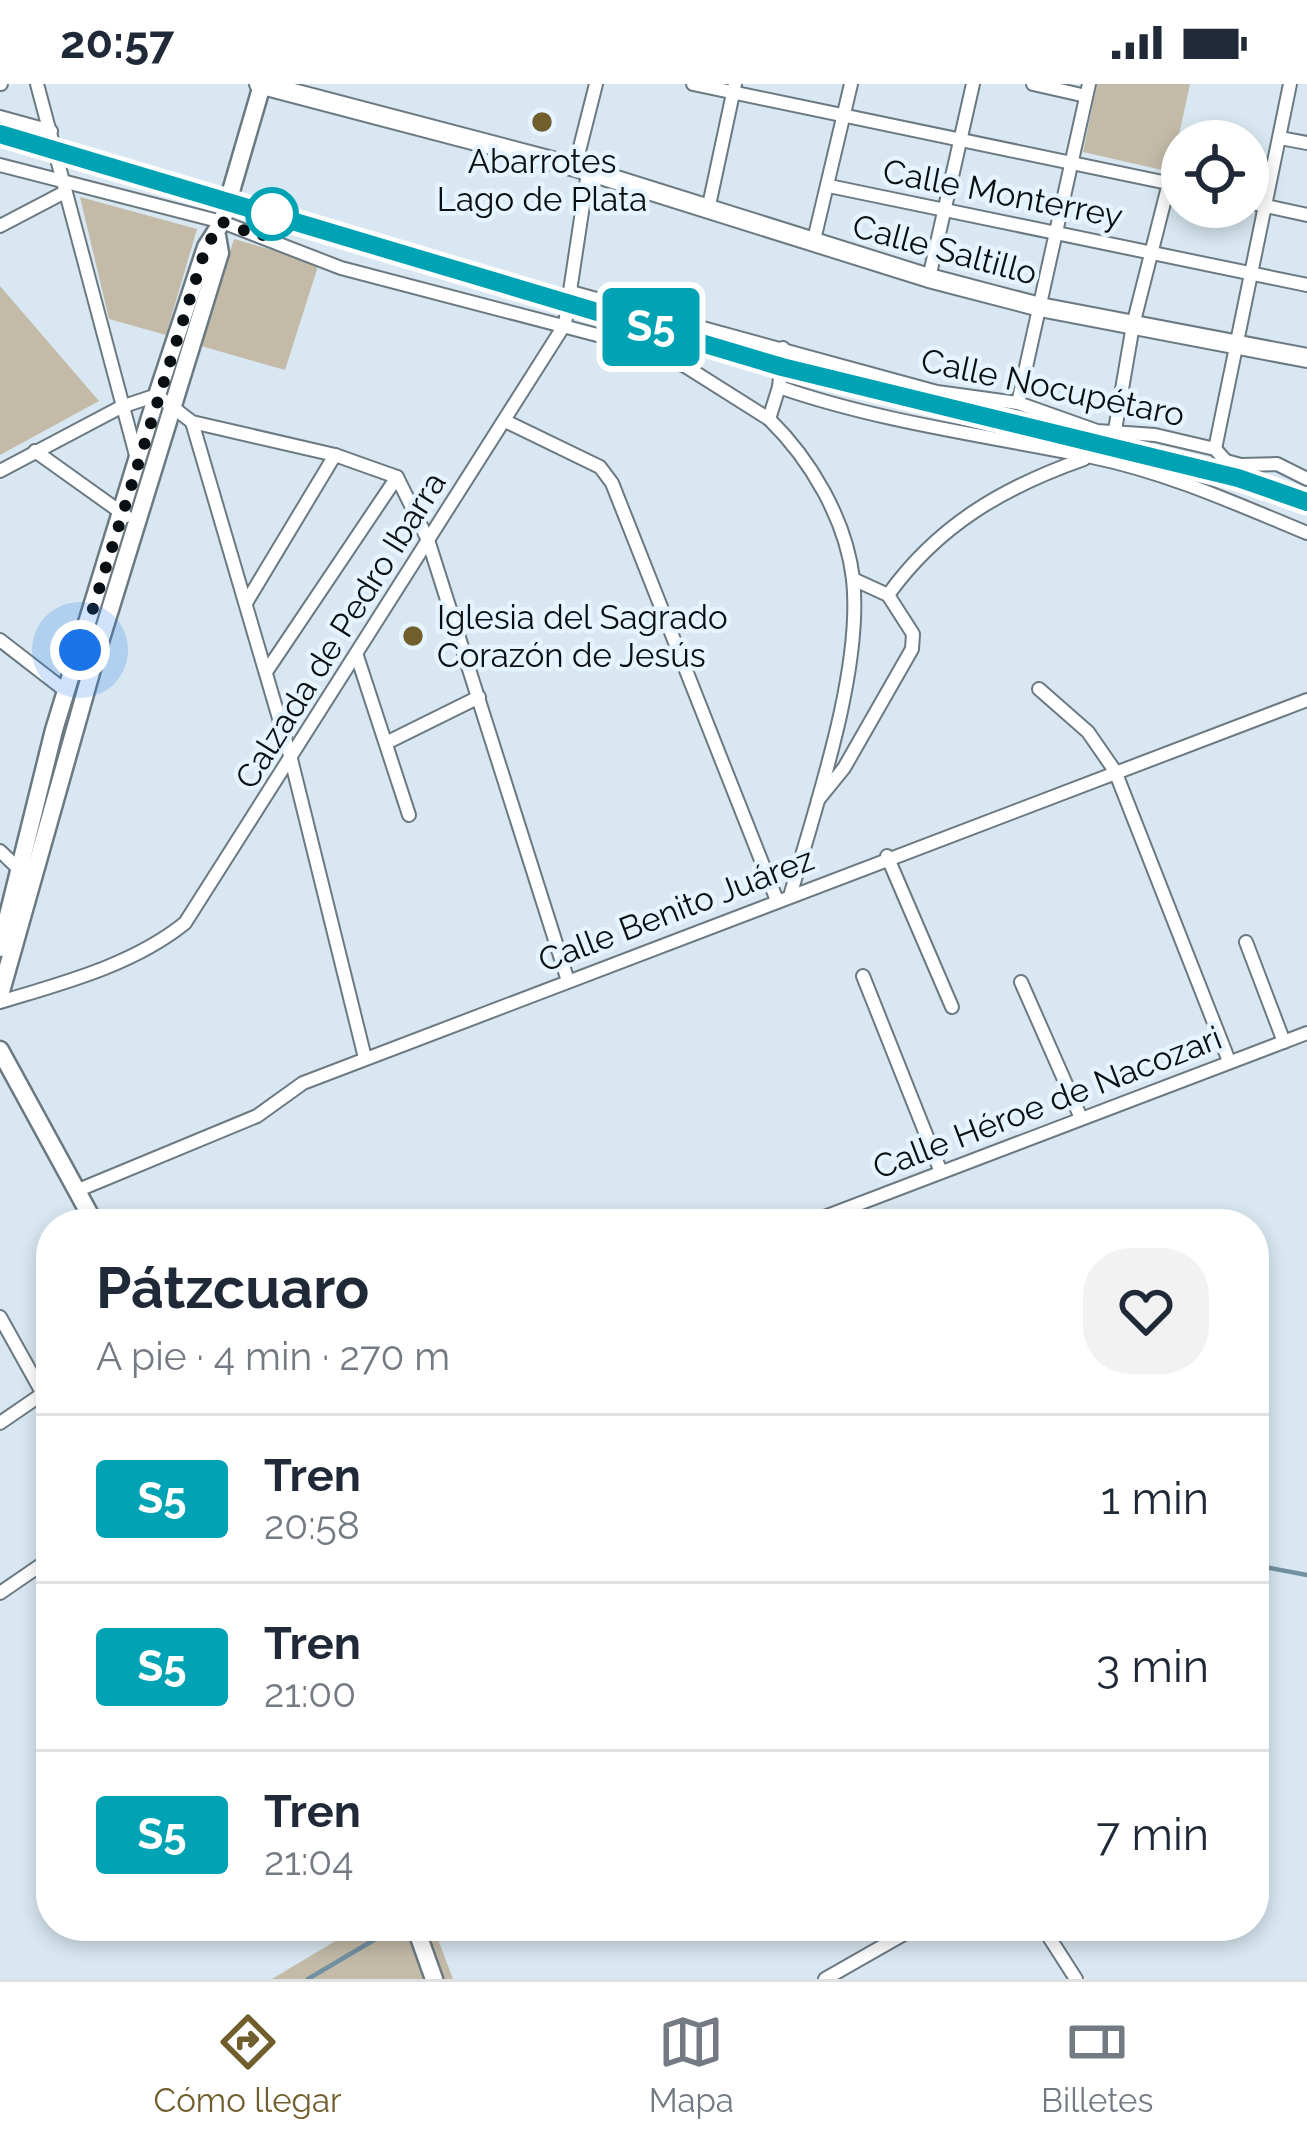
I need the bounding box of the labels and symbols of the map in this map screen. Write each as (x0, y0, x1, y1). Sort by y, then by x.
marker: Abarrotes Lago de Plata (529, 109, 555, 135)
place label: Abarrotes Lago de Plata (437, 142, 647, 219)
street label: Calle Monterrey (880, 151, 1126, 236)
unlabelled marker (247, 189, 297, 239)
street label: Calle Saltillo (848, 206, 1041, 293)
line badge: S5 (597, 288, 705, 366)
street label: Calle Nocupétaro (918, 341, 1188, 434)
street label: Calzada de Pedro Ibarra (227, 465, 454, 796)
place label: Iglesia del Sagrado Corazón de Jesús (437, 598, 728, 675)
your location (50, 620, 110, 680)
marker: Iglesia del Sagrado Corazón de Jesús (400, 623, 426, 649)
street label: Calle Benito Juárez (533, 839, 819, 980)
street label: Calle Héroe de Nacozari (867, 1018, 1227, 1187)

